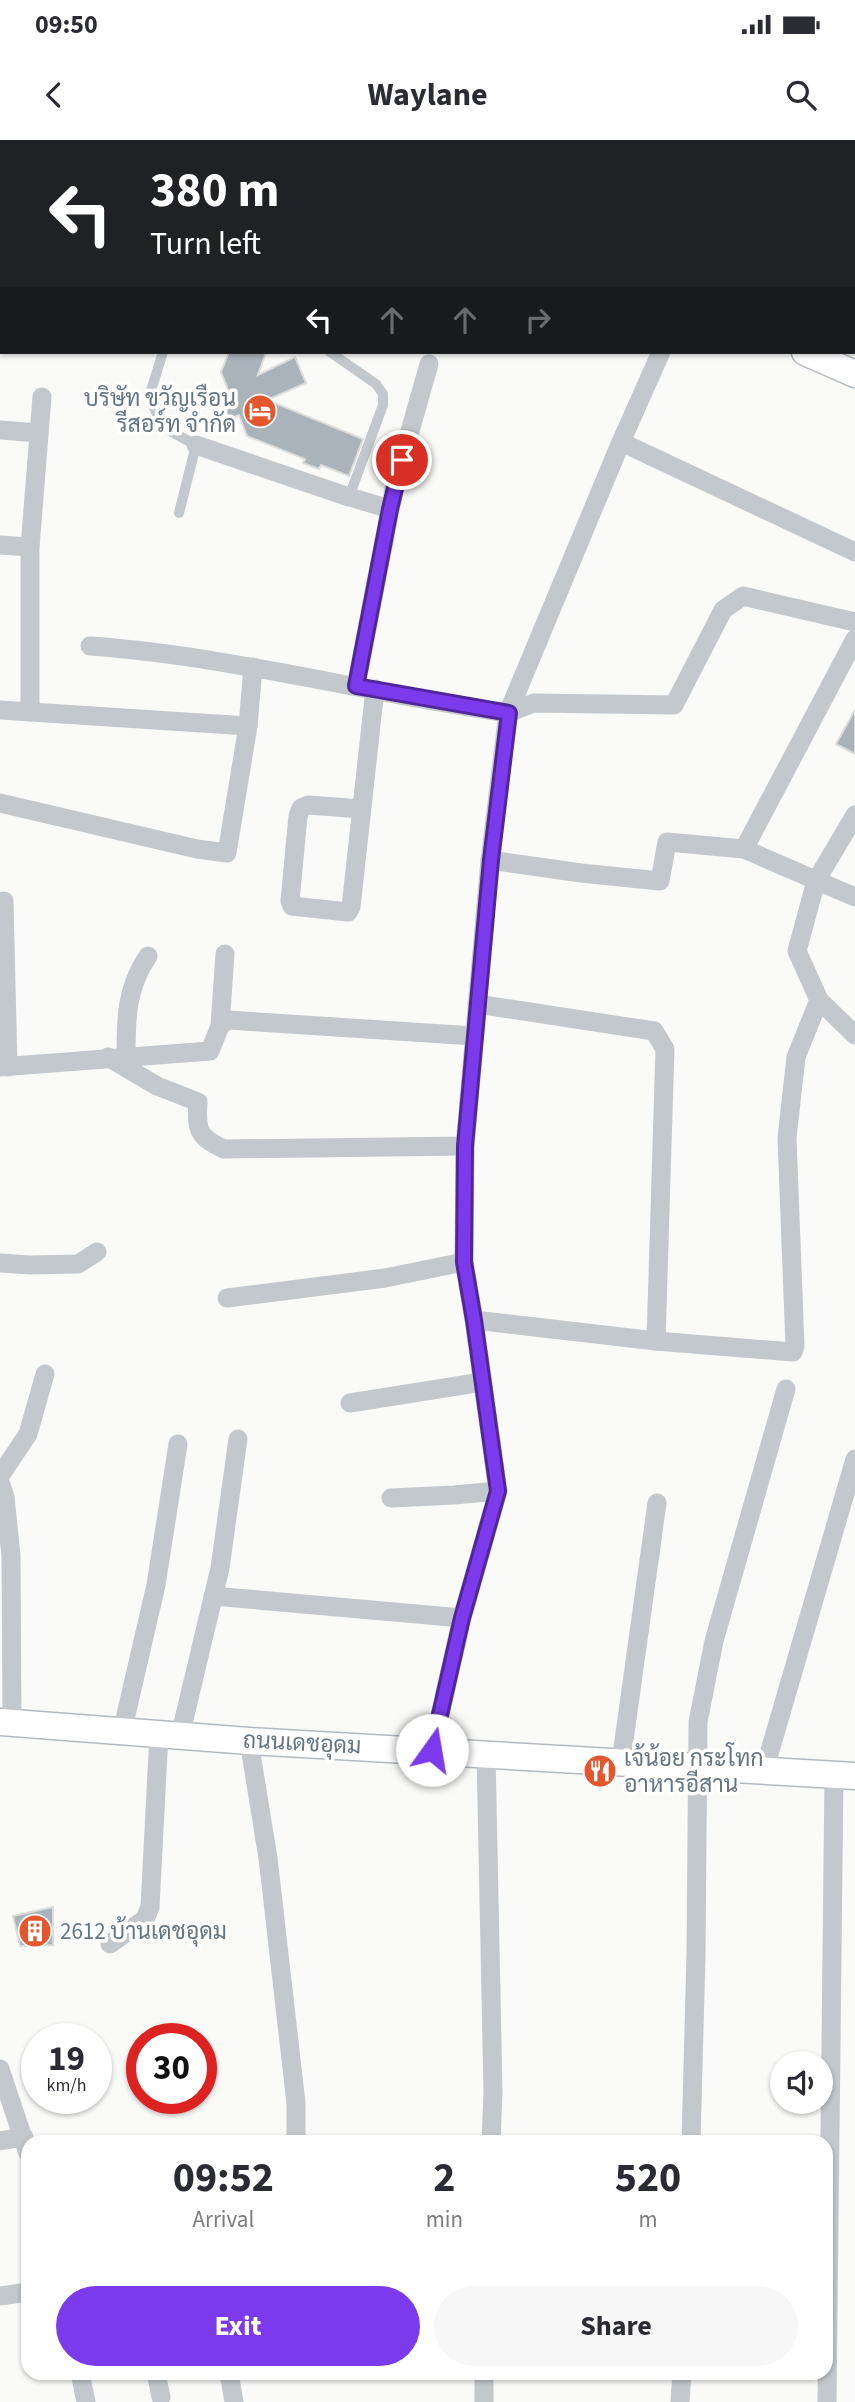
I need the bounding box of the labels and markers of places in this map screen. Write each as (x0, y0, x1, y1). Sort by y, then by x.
place label: บริษัท ขวัญเรือน รีสอร์ท จำกัด (84, 382, 236, 441)
hotel icon: บริษัท ขวัญเรือน รีสอร์ท จำกัด (241, 392, 279, 430)
pin (372, 430, 432, 490)
place label: เจ้น้อย กระโทก อาหารอีสาน (624, 1742, 764, 1801)
restaurant icon: เจ้น้อย กระโทก อาหารอีสาน (581, 1752, 619, 1790)
building icon: 2612 บ้านเดชอุดม (16, 1912, 54, 1950)
place label: 2612 บ้านเดชอุดม (60, 1915, 227, 1948)

